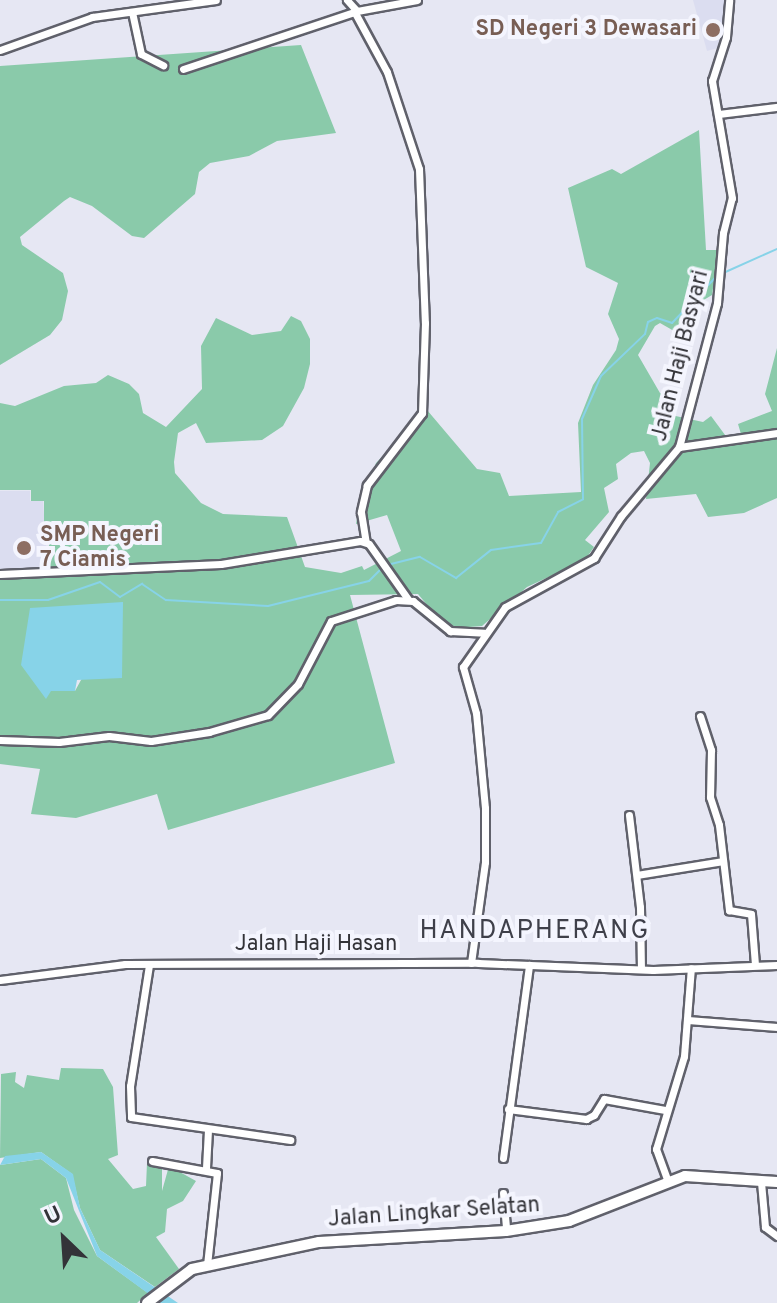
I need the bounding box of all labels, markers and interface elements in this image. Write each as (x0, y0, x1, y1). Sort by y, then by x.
place label: SD Negeri 3 Dewasari (475, 17, 697, 43)
marker: SD Negeri 3 Dewasari (704, 21, 722, 39)
street label: Jalan Haji Basyari (647, 268, 715, 444)
place label: SMP Negeri 7 Ciamis (40, 522, 159, 574)
marker: SMP Negeri 7 Ciamis (15, 539, 33, 557)
district label: HANDAPHERANG (420, 916, 650, 948)
street label: Jalan Haji Hasan (235, 932, 397, 958)
street label: Jalan Lingkar Selatan (327, 1192, 541, 1234)
north arrow (24, 1199, 104, 1279)
text: U (41, 1201, 66, 1232)

